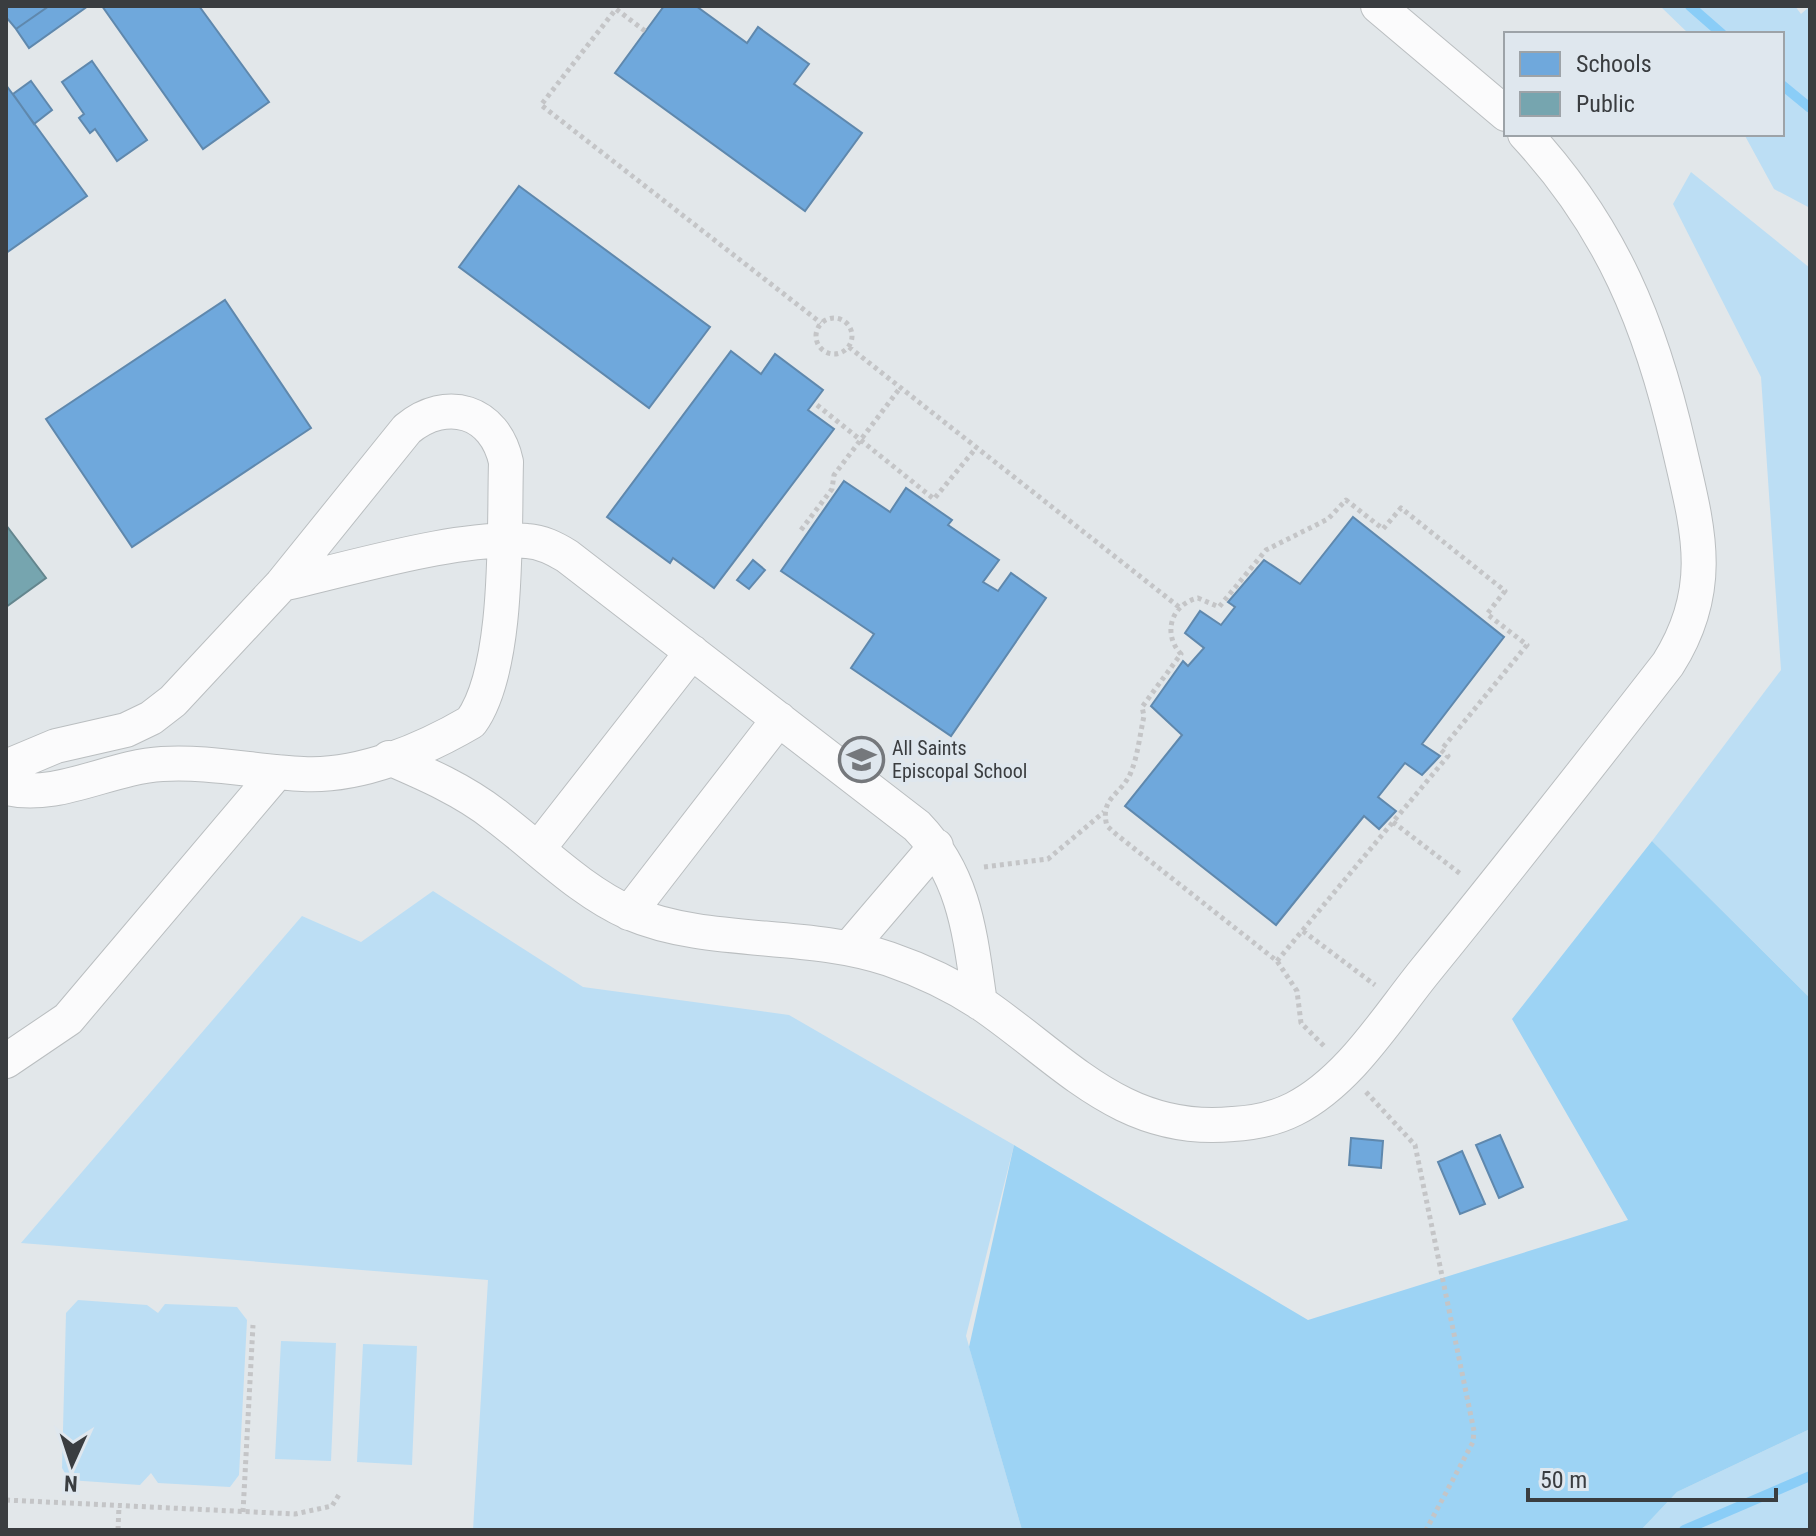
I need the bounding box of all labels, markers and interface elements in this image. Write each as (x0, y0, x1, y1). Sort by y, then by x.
legend (1504, 32, 1784, 136)
text: Schools (1576, 50, 1652, 78)
text: Public (1576, 90, 1635, 118)
school or university icon: All Saints Episcopal School (837, 735, 885, 783)
place label: All Saints Episcopal School (892, 736, 1027, 783)
north arrow (32, 1424, 112, 1504)
scale bar (1528, 1452, 1776, 1502)
text: 50 m (1540, 1466, 1587, 1494)
text: N (64, 1471, 78, 1496)

